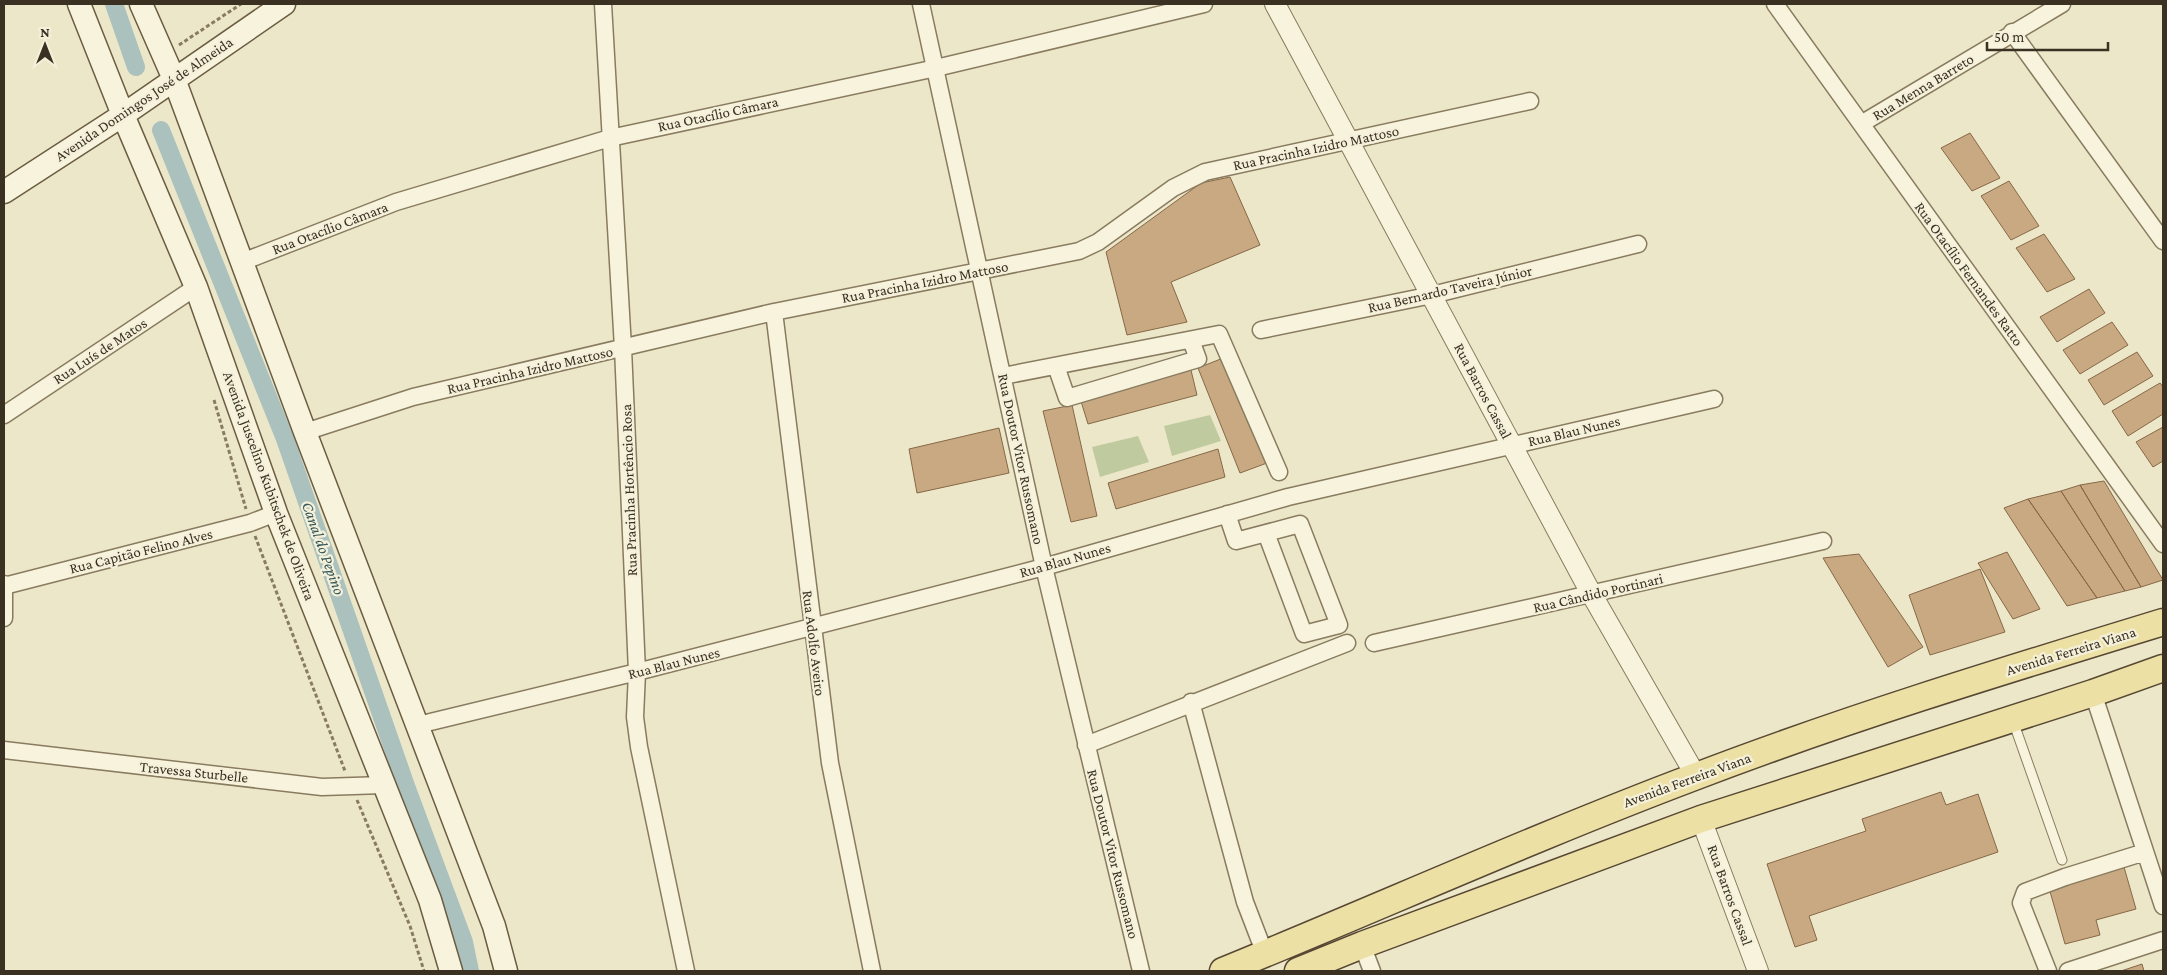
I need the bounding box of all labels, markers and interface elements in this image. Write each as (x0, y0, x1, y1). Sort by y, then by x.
north arrow (20, 20, 70, 70)
scale bar (1987, 20, 2108, 52)
text: N (40, 24, 50, 40)
text: 50 m (1994, 29, 2024, 45)
street label: Avenida Domingos José de Almeida (52, 34, 236, 165)
street label: Rua Menna Barreto (1870, 50, 1976, 124)
street label: Rua Otacílio Câmara (656, 93, 780, 135)
street label: Rua Pracinha Izidro Mattoso (1232, 123, 1400, 173)
street label: Rua Otacílio Câmara (270, 199, 390, 257)
street label: Rua Otacílio Fernandes Ratto (1911, 199, 2027, 349)
street label: Rua Pracinha Izidro Mattoso (840, 258, 1010, 306)
street label: Rua Bernardo Taveira Júnior (1366, 262, 1534, 317)
street label: Rua Luís de Matos (50, 315, 150, 387)
street label: Rua Barros Cassal (1451, 341, 1515, 442)
street label: Rua Pracinha Izidro Mattoso (446, 343, 614, 397)
street label: Avenida Juscelino Kubitschek de Oliveira (219, 369, 318, 603)
street label: Rua Doutor Vitor Russomano (995, 372, 1047, 546)
street label: Rua Pracinha Hortêncio Rosa (618, 404, 640, 576)
street label: Rua Blau Nunes (1526, 413, 1622, 449)
water label: Canal do Pepino (298, 499, 348, 597)
street label: Rua Capitão Felino Alves (68, 525, 215, 578)
street label: Rua Blau Nunes (1018, 539, 1113, 581)
street label: Rua Cândido Portinari (1532, 570, 1665, 616)
street label: Rua Adolfo Aveiro (800, 589, 828, 697)
street label: Avenida Ferreira Viana (2004, 624, 2138, 678)
street label: Rua Blau Nunes (626, 644, 722, 682)
street label: Avenida Ferreira Viana (1621, 749, 1753, 811)
street label: Travessa Sturbelle (139, 758, 249, 786)
street label: Rua Doutor Vitor Russomano (1084, 768, 1142, 940)
street label: Rua Barros Cassal (1704, 843, 1756, 948)

